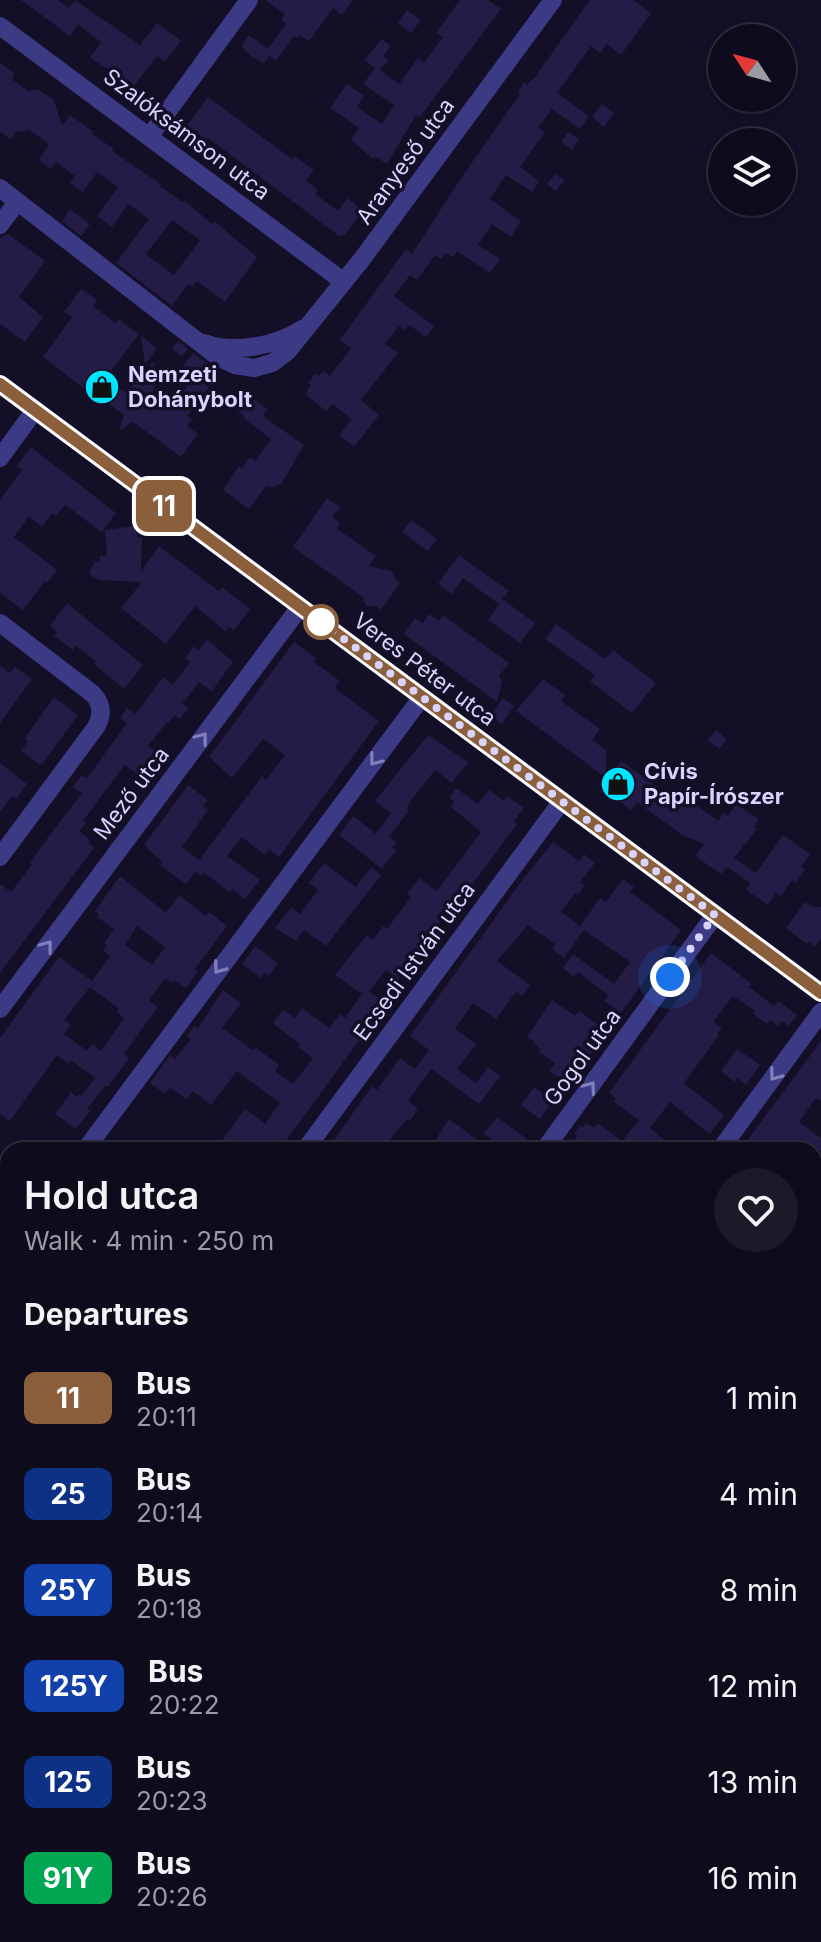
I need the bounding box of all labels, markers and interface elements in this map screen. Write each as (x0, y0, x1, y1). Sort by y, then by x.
north arrow (708, 24, 796, 112)
map controls (708, 24, 796, 216)
street label: Szalóksámson utca (99, 63, 275, 205)
street label: Aranyeső utca (351, 93, 459, 229)
button: layers (708, 128, 796, 216)
place label: Nemzeti Dohánybolt (128, 361, 252, 412)
shop icon: Nemzeti Dohánybolt (83, 368, 121, 406)
line badge: 11 (128, 480, 200, 532)
text: 11 (152, 489, 176, 523)
unlabelled marker (304, 605, 338, 639)
street label: Veres Péter utca (349, 607, 501, 731)
one-way arrow (193, 732, 207, 747)
street label: Mező utca (88, 742, 174, 844)
one-way arrow (371, 751, 385, 765)
place label: Cívis Papír-Írószer (644, 758, 784, 809)
shop icon: Cívis Papír-Írószer (599, 765, 637, 803)
street label: Ecsedi István utca (348, 877, 480, 1045)
one-way arrow (37, 940, 51, 955)
your location (650, 957, 690, 997)
one-way arrow (215, 959, 229, 973)
street label: Gogol utca (538, 1004, 626, 1110)
one-way arrow (770, 1066, 785, 1081)
one-way arrow (580, 1081, 595, 1096)
button: heart (714, 1168, 798, 1252)
text: Hold utca (24, 1172, 199, 1218)
text: Walk · 4 min · 250 m (24, 1225, 274, 1256)
text: Departures (24, 1296, 189, 1332)
text: Bus (136, 1365, 191, 1401)
text: 1 min (726, 1380, 798, 1416)
text: 11 (56, 1381, 80, 1415)
text: 20:11 (136, 1401, 197, 1432)
text: Bus (136, 1461, 191, 1497)
text: 4 min (719, 1476, 798, 1512)
text: 25 (50, 1477, 86, 1511)
text: 20:14 (136, 1497, 203, 1528)
text: Bus (136, 1557, 191, 1593)
text: 8 min (720, 1572, 798, 1608)
text: 25Y (40, 1573, 96, 1607)
text: 20:18 (136, 1593, 202, 1624)
text: Bus (148, 1653, 203, 1689)
text: 12 min (708, 1668, 798, 1704)
text: 125Y (40, 1669, 108, 1703)
text: 20:22 (148, 1689, 220, 1720)
text: Bus (136, 1749, 191, 1785)
text: 13 min (708, 1764, 798, 1800)
text: 125 (44, 1765, 92, 1799)
text: 20:23 (136, 1785, 208, 1816)
text: Bus (136, 1845, 191, 1881)
text: 16 min (707, 1860, 798, 1896)
text: 91Y (43, 1861, 93, 1895)
text: 20:26 (136, 1881, 208, 1912)

